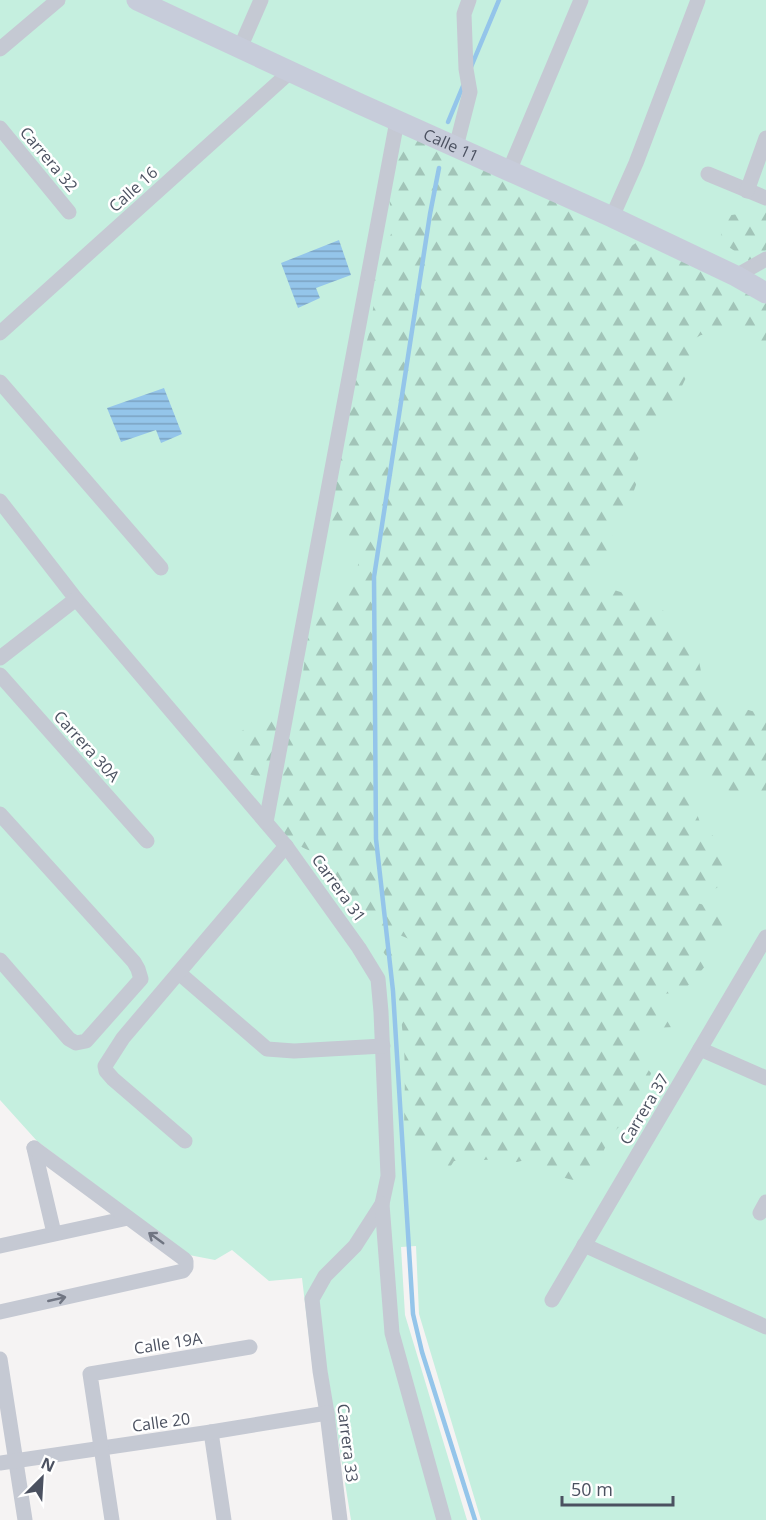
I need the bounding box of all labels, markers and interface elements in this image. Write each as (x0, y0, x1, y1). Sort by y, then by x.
street label: Carrera 32 (15, 122, 83, 196)
street label: Calle 11 (420, 123, 482, 167)
street label: Calle 16 (104, 161, 162, 217)
street label: Carrera 30A (49, 706, 126, 787)
street label: Carrera 31 (307, 850, 371, 926)
street label: Carrera 37 (614, 1070, 674, 1148)
one-way arrow (148, 1232, 164, 1244)
one-way arrow (47, 1293, 66, 1305)
street label: Calle 19A (132, 1327, 204, 1359)
street label: Carrera 33 (332, 1402, 364, 1484)
street label: Calle 20 (131, 1407, 191, 1437)
north arrow (12, 1448, 72, 1508)
text: N (38, 1452, 59, 1477)
scale bar (562, 1469, 673, 1507)
text: 50 m (571, 1477, 613, 1501)

